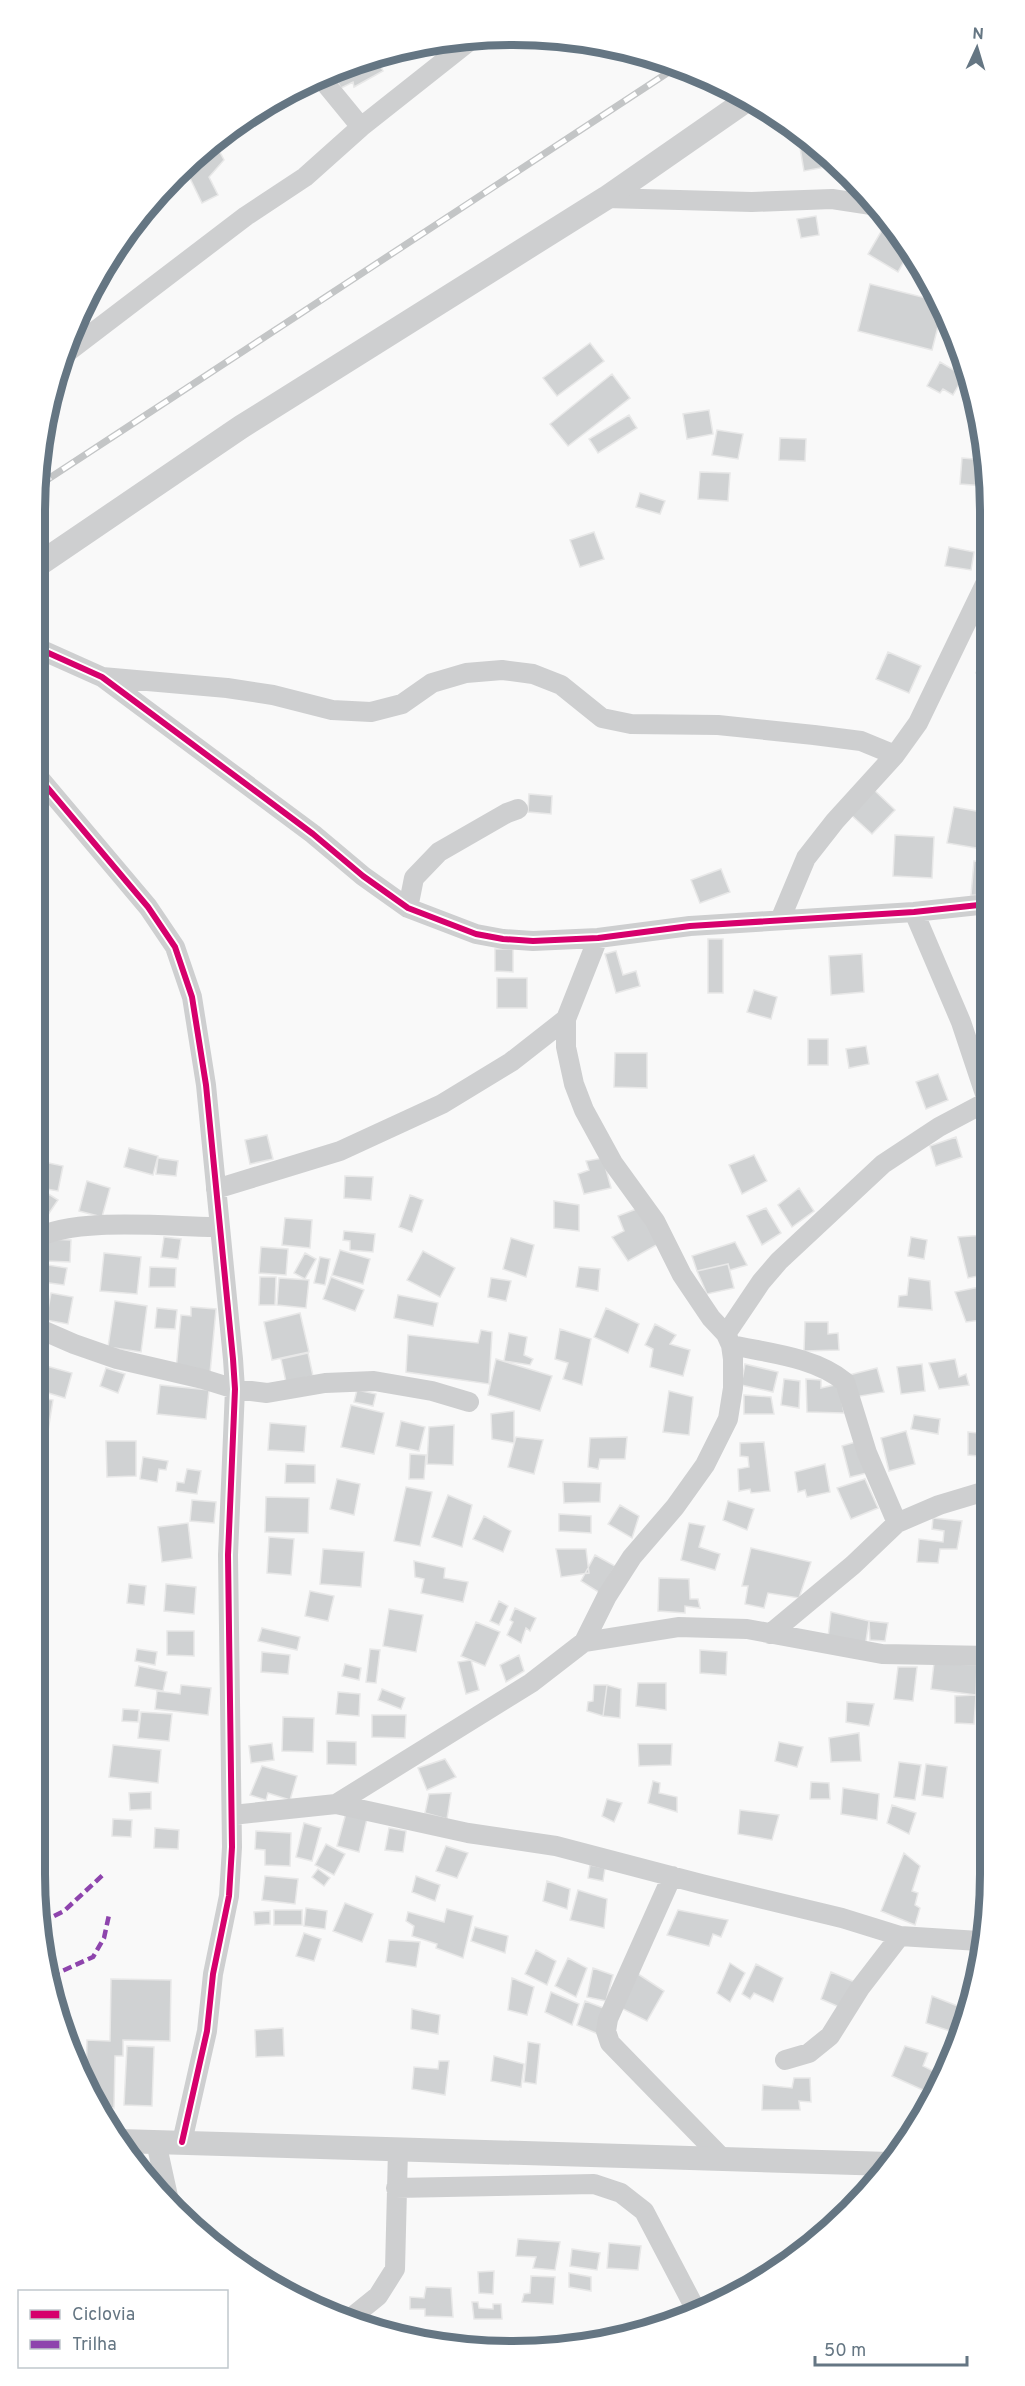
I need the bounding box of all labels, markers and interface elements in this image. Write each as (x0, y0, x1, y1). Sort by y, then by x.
north arrow (947, 18, 1007, 78)
text: N (971, 25, 984, 45)
legend (18, 2290, 228, 2368)
text: Ciclovia (72, 2304, 135, 2327)
scale bar (815, 2329, 966, 2367)
text: Trilha (72, 2334, 117, 2357)
text: 50 m (824, 2340, 866, 2363)

